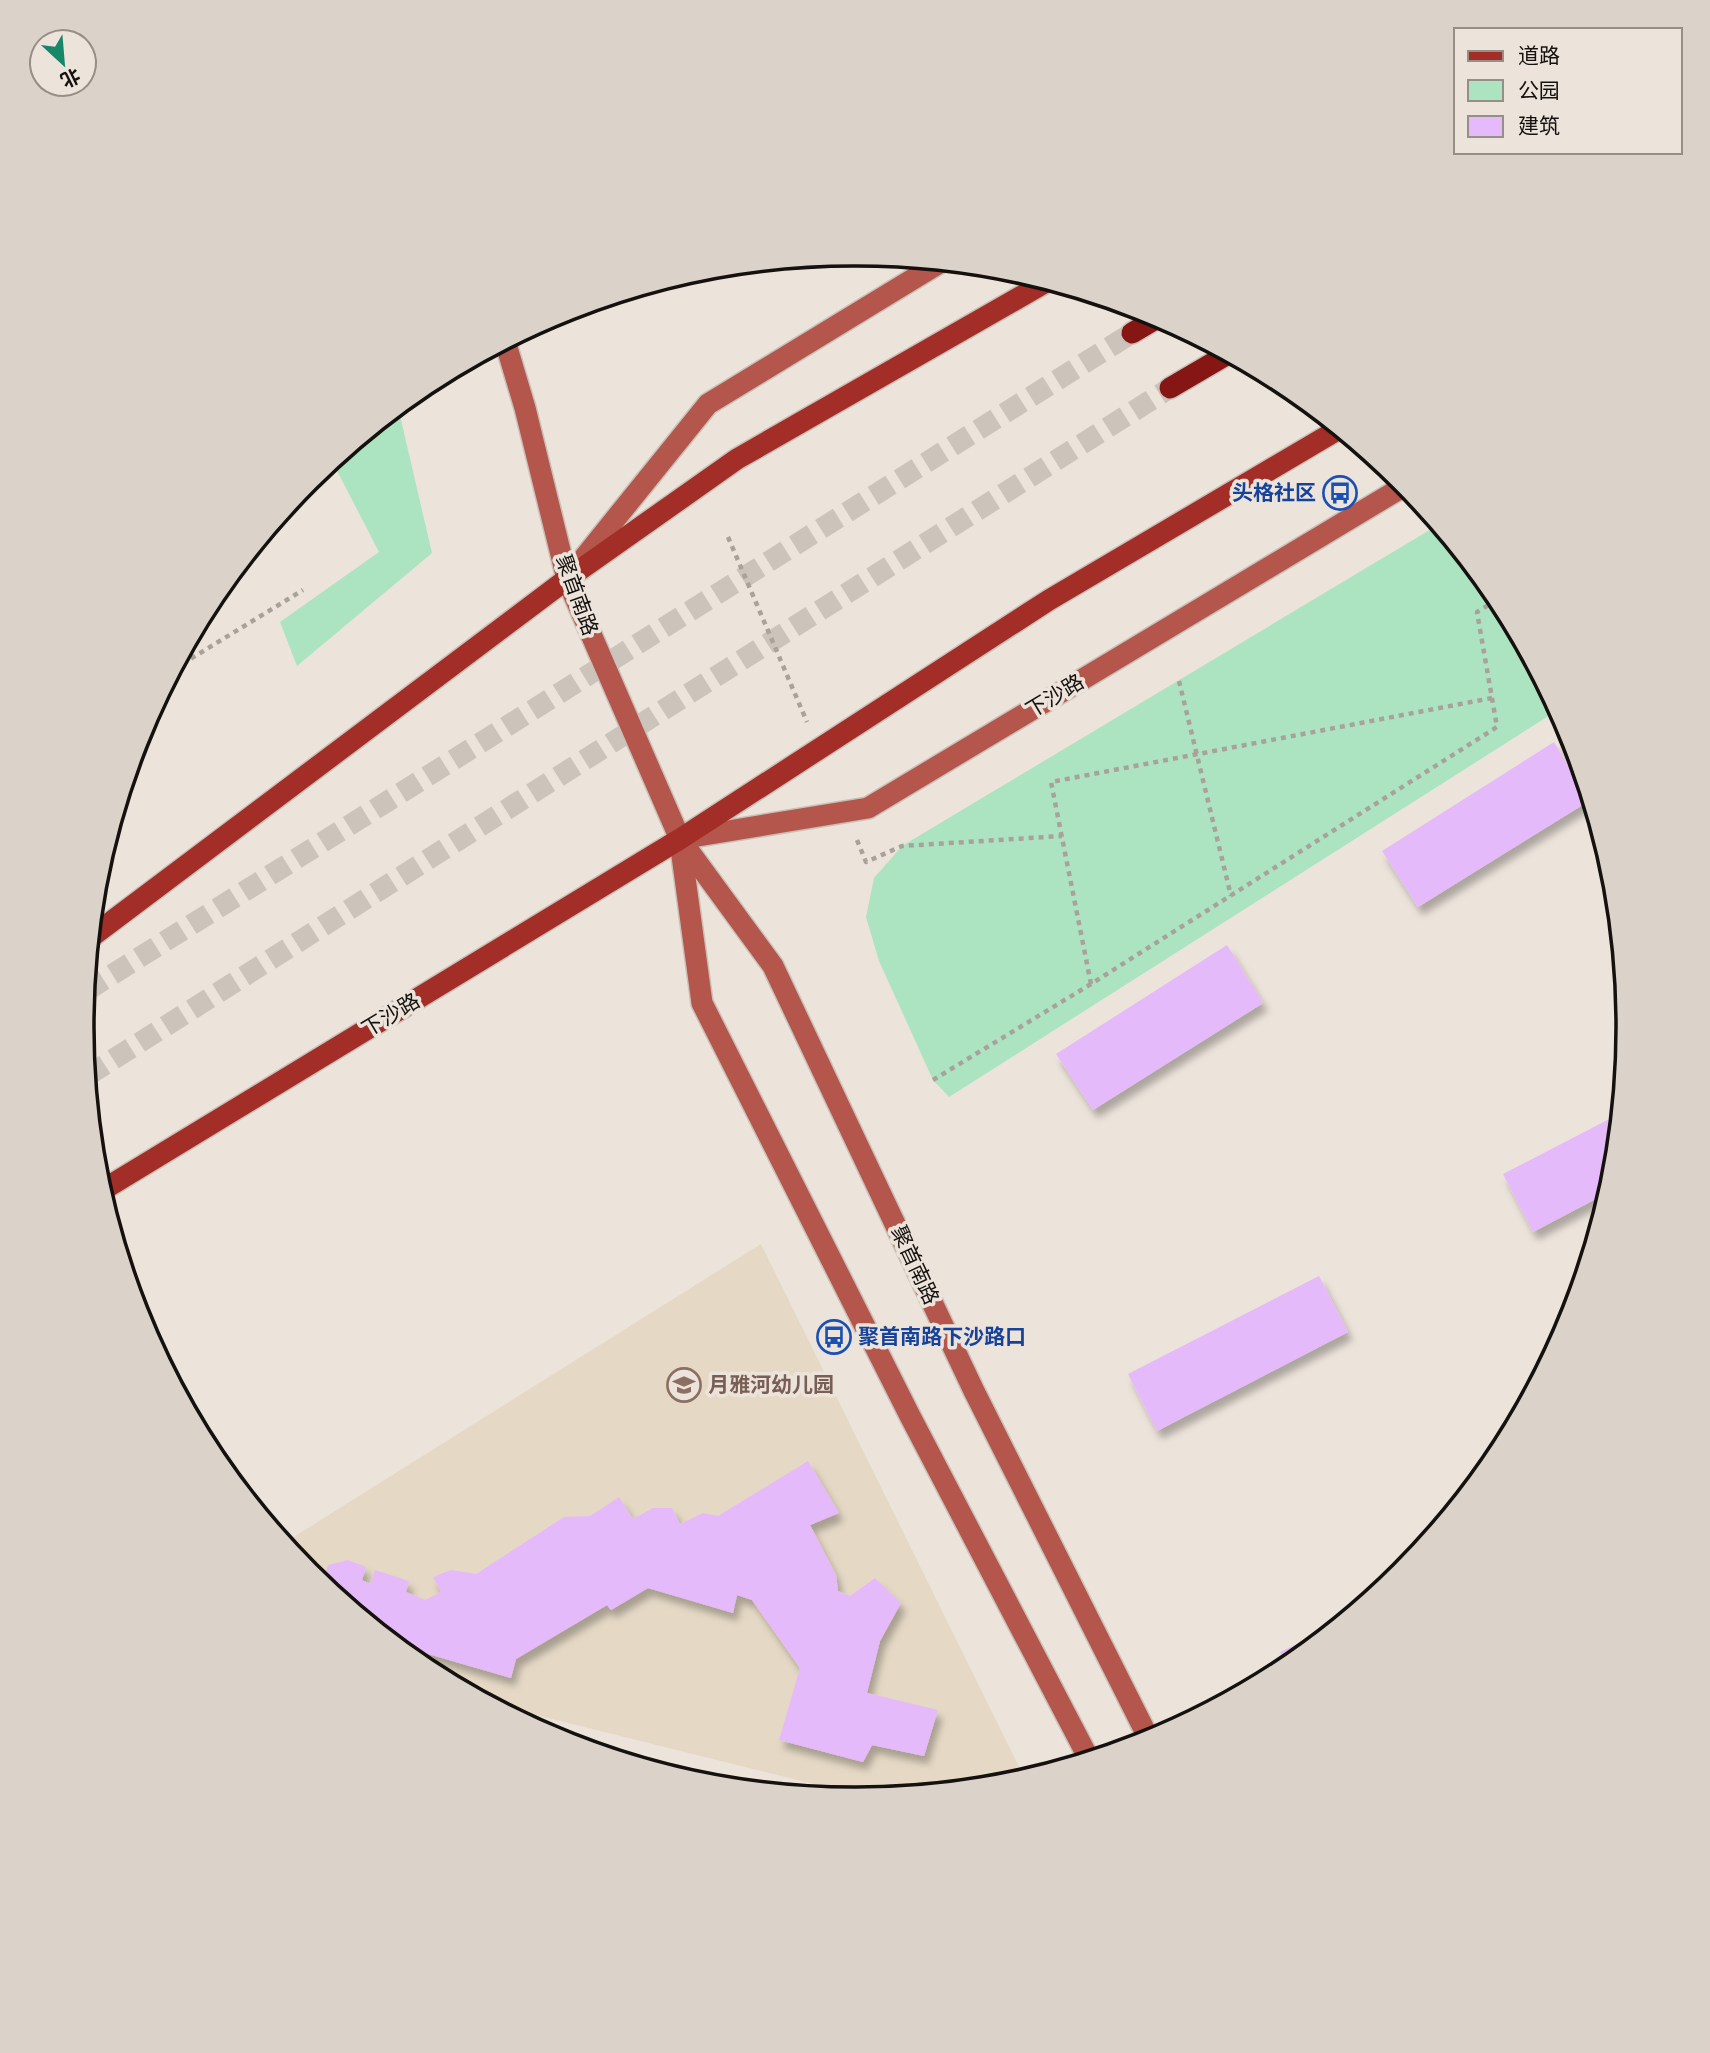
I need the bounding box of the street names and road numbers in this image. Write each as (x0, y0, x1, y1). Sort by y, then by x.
street label: 聚首南路 (552, 551, 605, 638)
street label: 下沙路 (1021, 668, 1088, 722)
street label: 下沙路 (357, 987, 424, 1041)
street label: 聚首南路 (887, 1221, 945, 1308)

